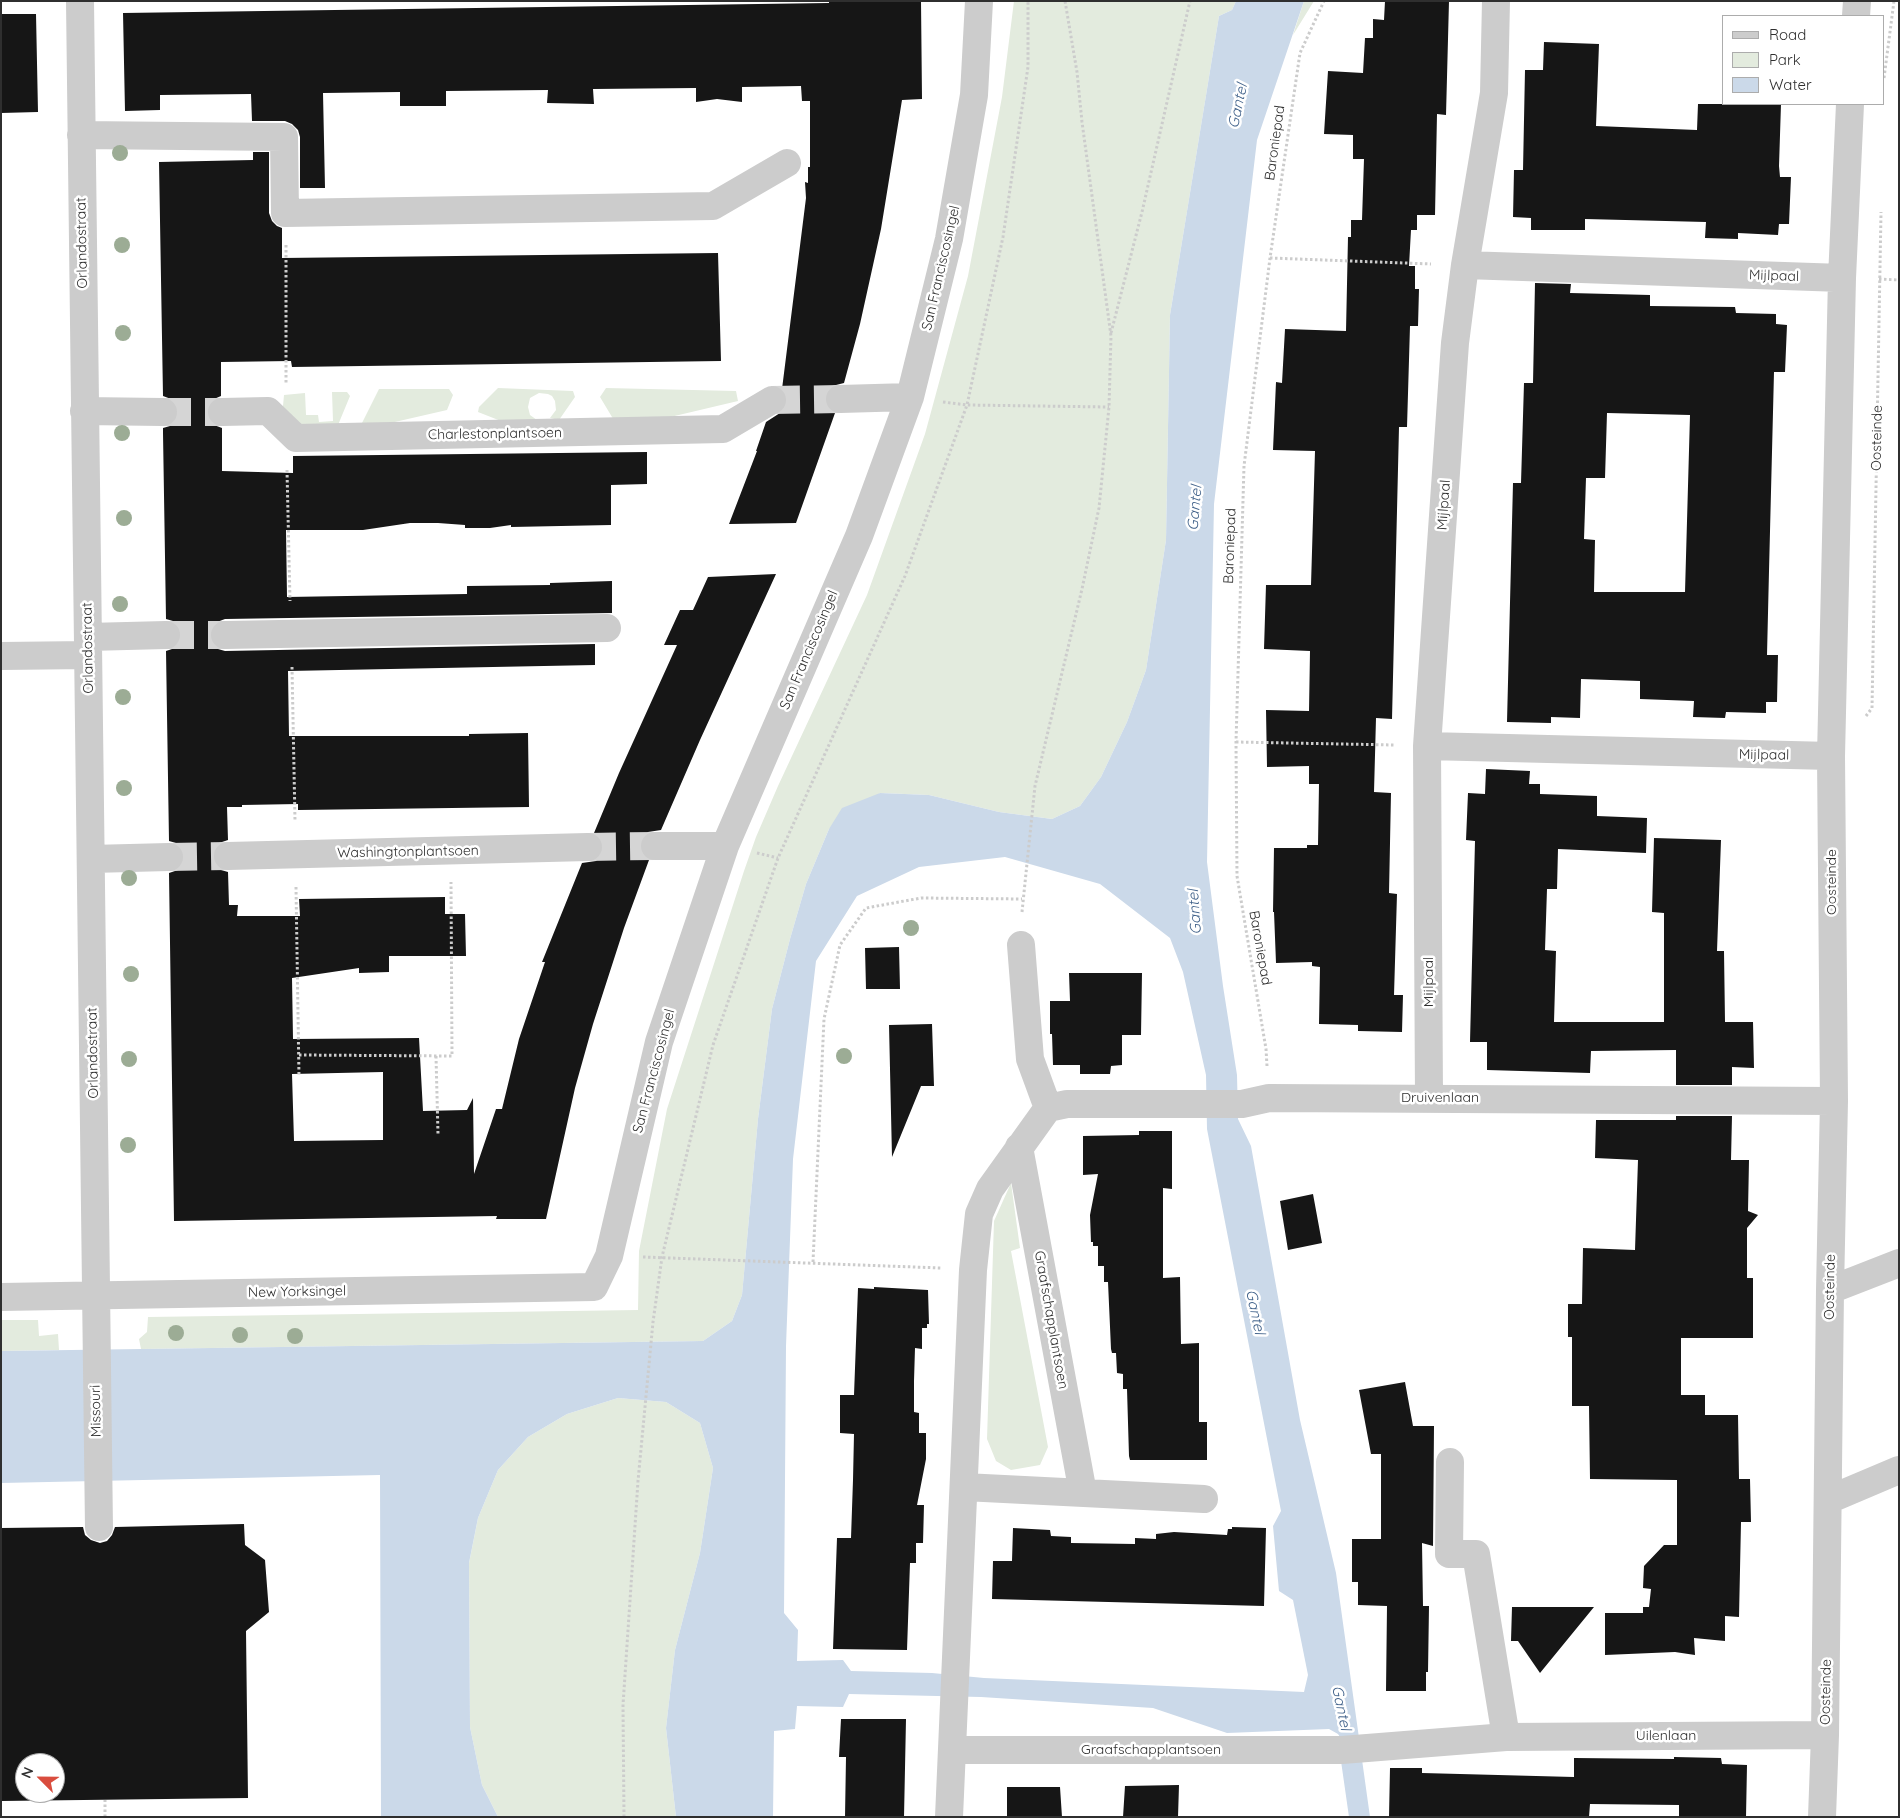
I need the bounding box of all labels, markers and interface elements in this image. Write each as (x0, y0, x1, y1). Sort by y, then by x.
legend (1722, 15, 1885, 105)
text: Road (1769, 25, 1806, 44)
text: Park (1769, 50, 1801, 69)
text: Water (1769, 75, 1812, 94)
water label: Gantel (1224, 82, 1252, 130)
street label: Baroniepad (1261, 104, 1289, 182)
street label: Orlandostraat (73, 197, 91, 289)
street label: San Franciscosingel (918, 204, 964, 332)
street label: Mijlpaal (1749, 267, 1799, 285)
street label: Oosteinde (1868, 405, 1886, 471)
street label: Charlestonplantsoen (428, 424, 562, 444)
street label: Mijlpaal (1434, 479, 1454, 531)
water label: Gantel (1184, 485, 1206, 531)
street label: Baroniepad (1220, 508, 1240, 584)
street label: San Franciscosingel (776, 588, 842, 712)
street label: Orlandostraat (79, 602, 97, 694)
street label: Mijlpaal (1739, 746, 1789, 764)
street label: Washingtonplantsoen (337, 842, 479, 862)
street label: Oosteinde (1824, 849, 1840, 915)
water label: Gantel (1184, 889, 1206, 935)
street label: Baroniepad (1245, 909, 1275, 987)
street label: Mijlpaal (1421, 957, 1437, 1007)
street label: Orlandostraat (84, 1007, 102, 1099)
street label: San Franciscosingel (629, 1007, 679, 1135)
street label: Druivenlaan (1401, 1090, 1479, 1106)
street label: Graafschapplantsoen (1031, 1250, 1071, 1390)
street label: Oosteinde (1821, 1254, 1839, 1320)
street label: New Yorksingel (248, 1283, 346, 1301)
water label: Gantel (1241, 1288, 1269, 1336)
street label: Missouri (87, 1385, 105, 1437)
street label: Oosteinde (1817, 1659, 1835, 1725)
water label: Gantel (1327, 1684, 1355, 1732)
street label: Uilenlaan (1636, 1728, 1696, 1744)
street label: Graafschapplantsoen (1081, 1742, 1221, 1758)
north arrow (15, 1753, 65, 1803)
text: N (17, 1764, 37, 1781)

